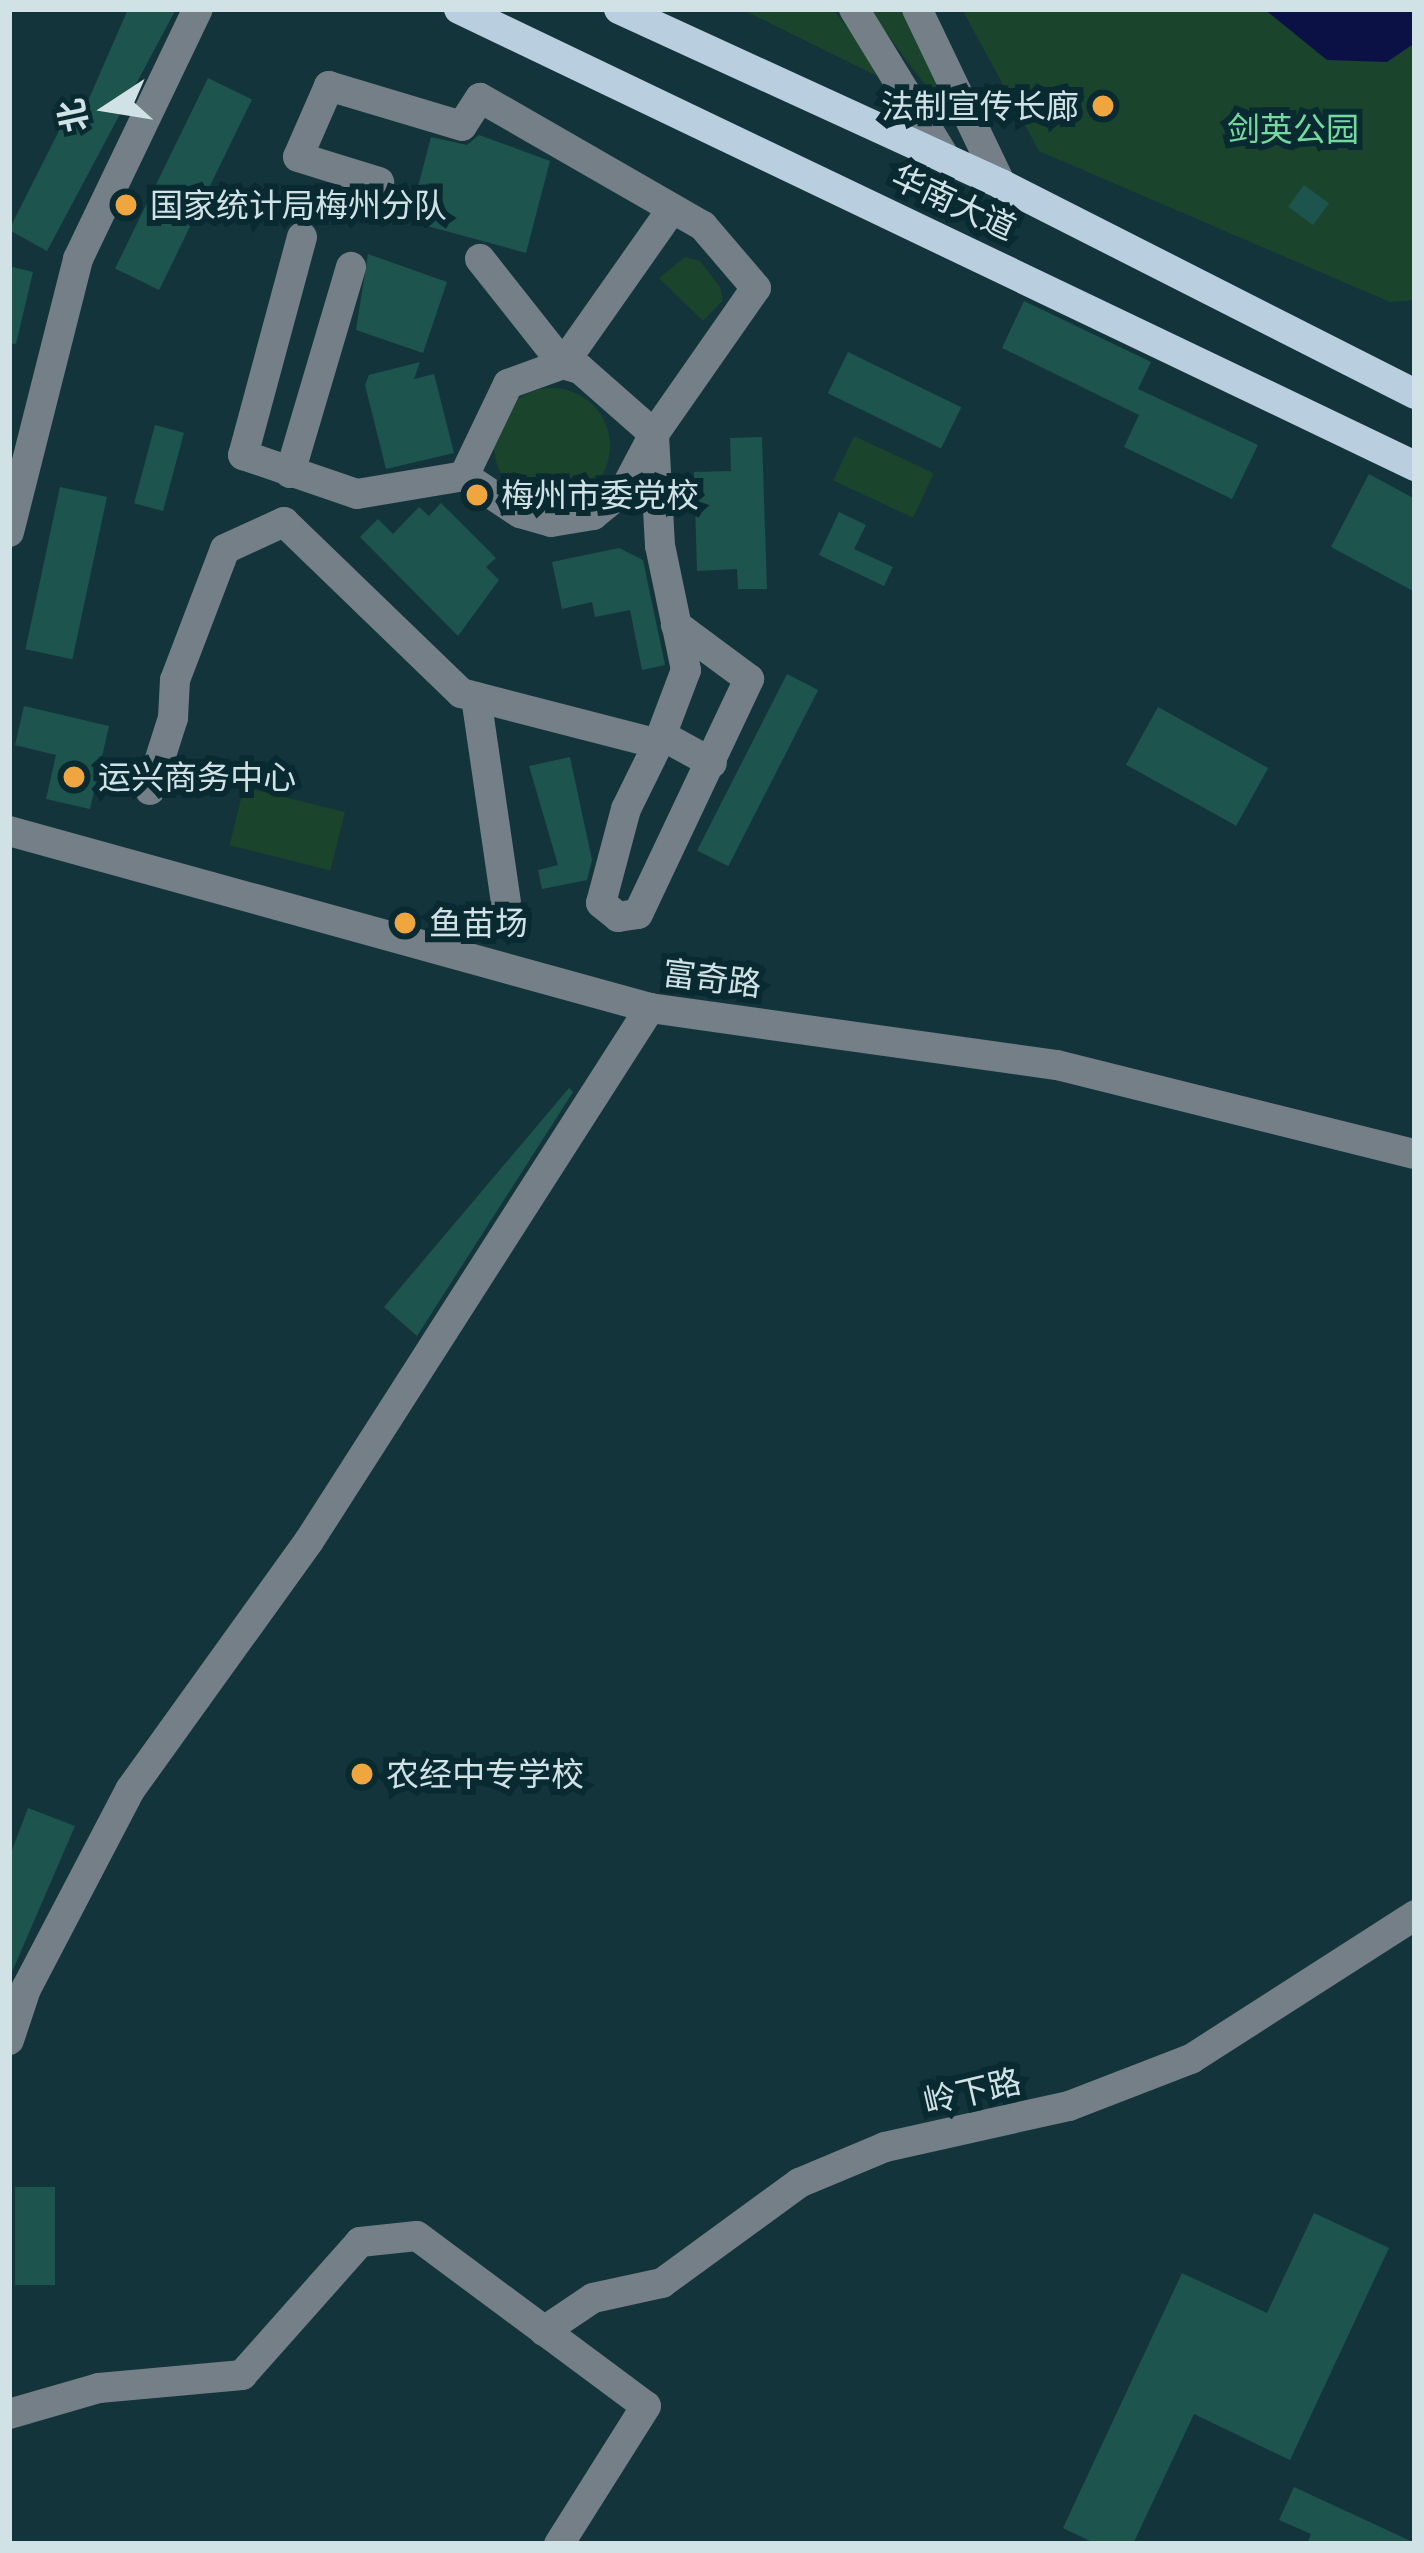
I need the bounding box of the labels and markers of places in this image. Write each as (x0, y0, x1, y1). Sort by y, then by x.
place label: 法制宣传长廊 (881, 86, 1079, 126)
marker: 法制宣传长廊 (1090, 93, 1116, 119)
place label: 国家统计局梅州分队 (150, 185, 447, 225)
marker: 国家统计局梅州分队 (113, 192, 139, 218)
place label: 梅州市委党校 (501, 475, 699, 515)
marker: 梅州市委党校 (464, 482, 490, 508)
place label: 运兴商务中心 (98, 757, 296, 797)
marker: 运兴商务中心 (61, 764, 87, 790)
place label: 鱼苗场 (429, 903, 528, 943)
marker: 鱼苗场 (392, 910, 418, 936)
place label: 农经中专学校 (386, 1754, 584, 1794)
marker: 农经中专学校 (349, 1761, 375, 1787)

